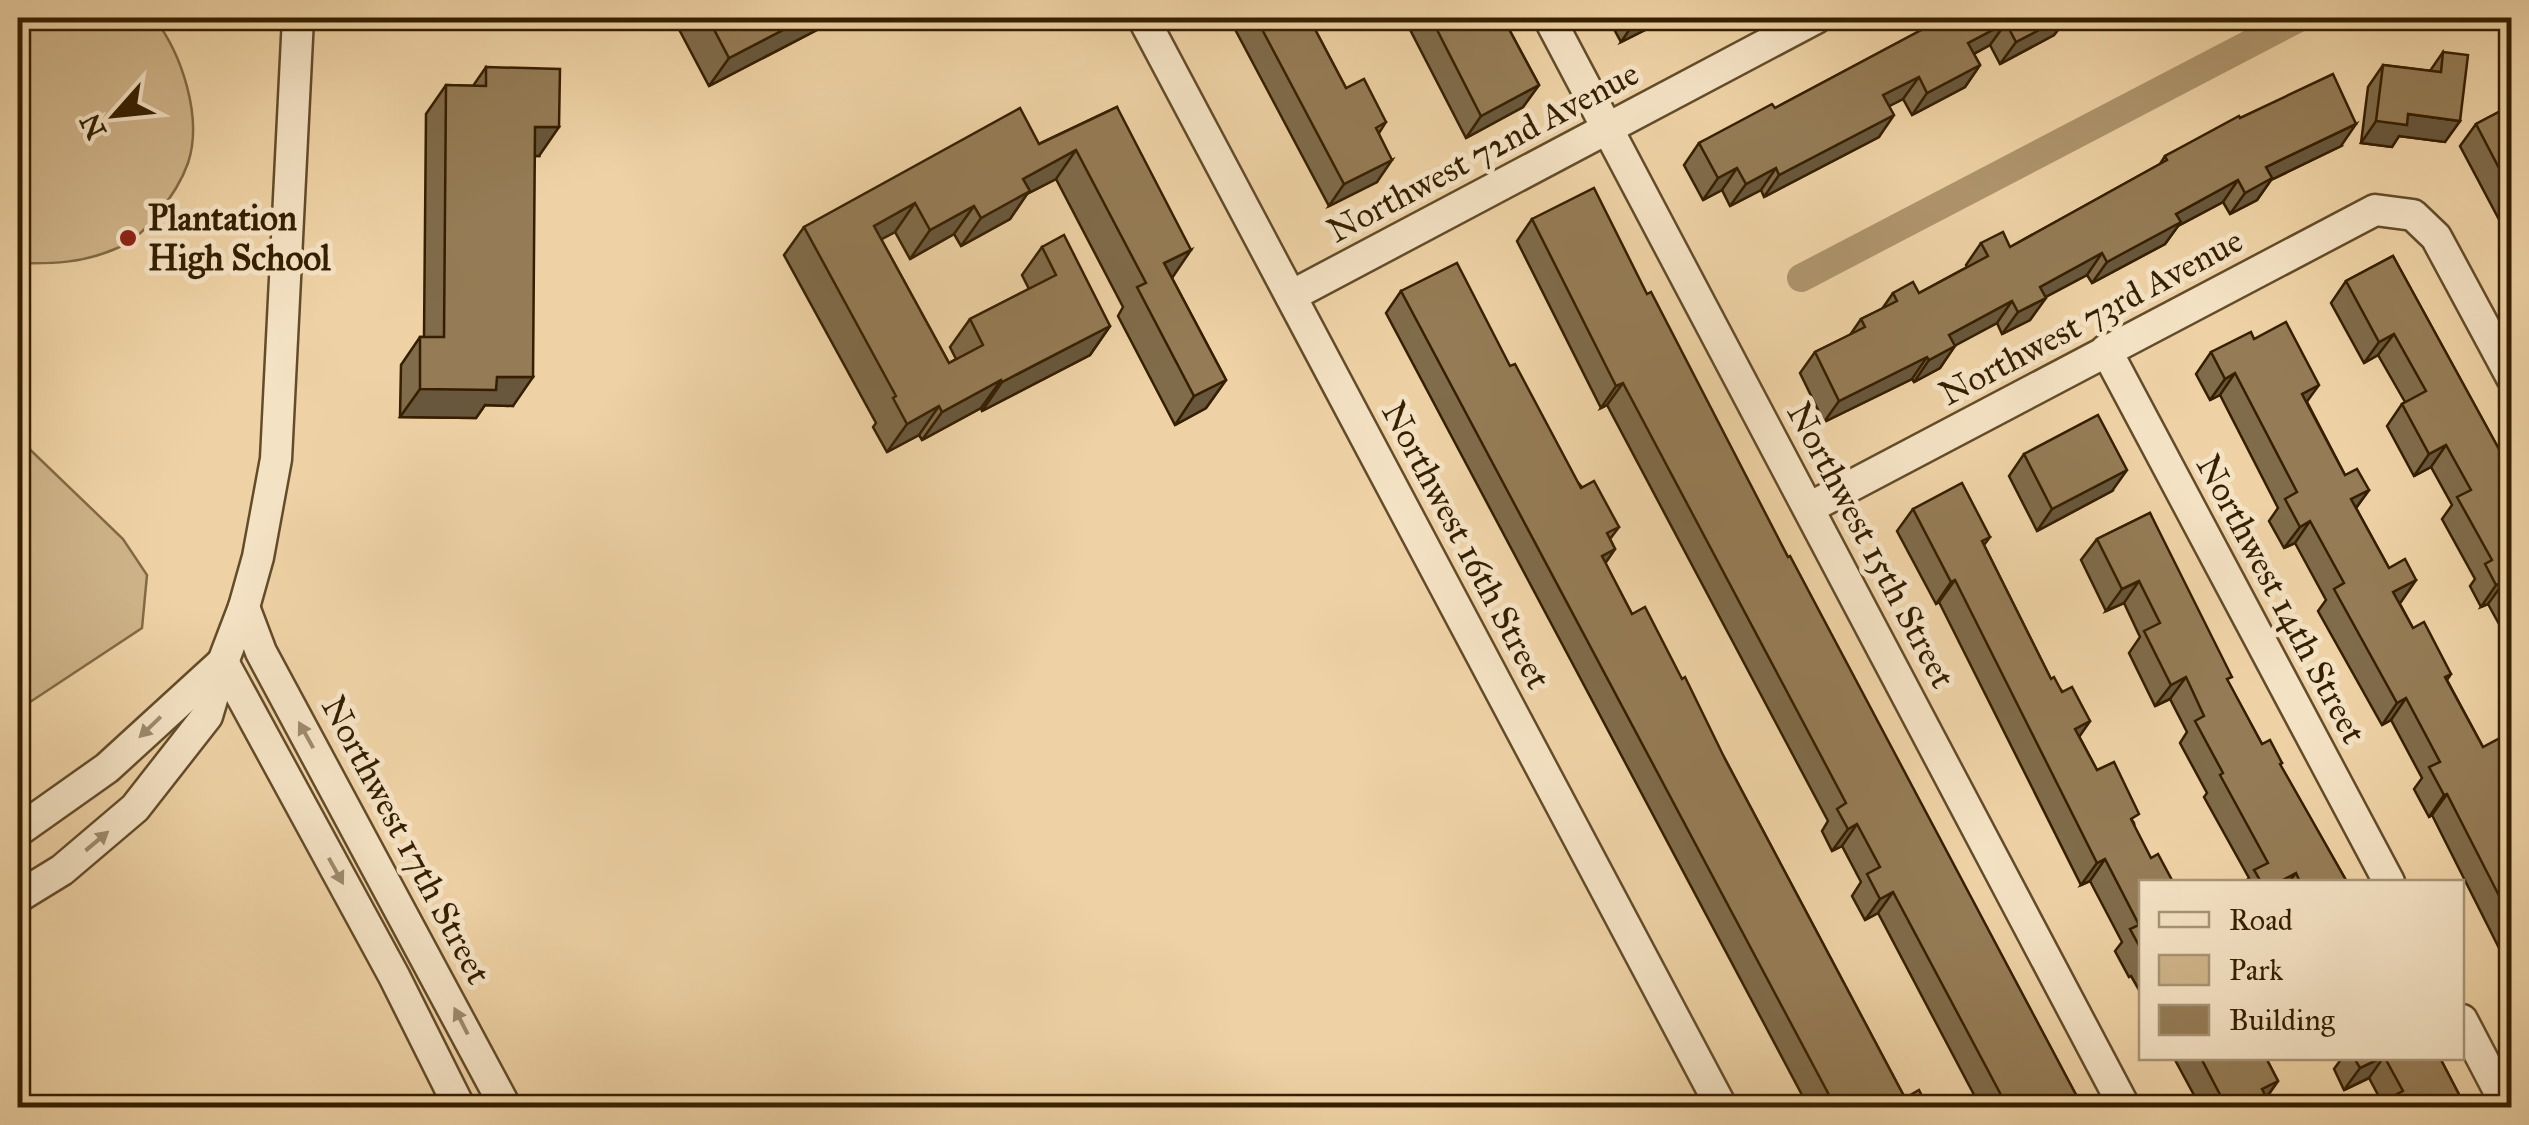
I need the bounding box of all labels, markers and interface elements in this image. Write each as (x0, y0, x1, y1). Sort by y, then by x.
street label: Northwest 72nd Avenue (1320, 52, 1646, 252)
north arrow (65, 65, 165, 165)
text: N (72, 107, 114, 145)
place label: Plantation High School (148, 197, 331, 280)
street label: Northwest 73rd Avenue (1932, 219, 2250, 415)
marker: Plantation High School (117, 227, 139, 249)
street label: Northwest 16th Street (1372, 394, 1560, 696)
street label: Northwest 15th Street (1777, 395, 1965, 695)
street label: Northwest 14th Street (2187, 447, 2375, 751)
street label: Northwest 17th Street (312, 689, 500, 991)
one-way arrow (138, 715, 162, 738)
one-way arrow (298, 721, 315, 750)
one-way arrow (84, 830, 109, 852)
one-way arrow (327, 857, 345, 885)
legend (2139, 880, 2464, 1060)
text: Road (2229, 902, 2293, 938)
text: Park (2229, 952, 2283, 988)
text: Building (2229, 1002, 2336, 1038)
one-way arrow (453, 1006, 470, 1035)

